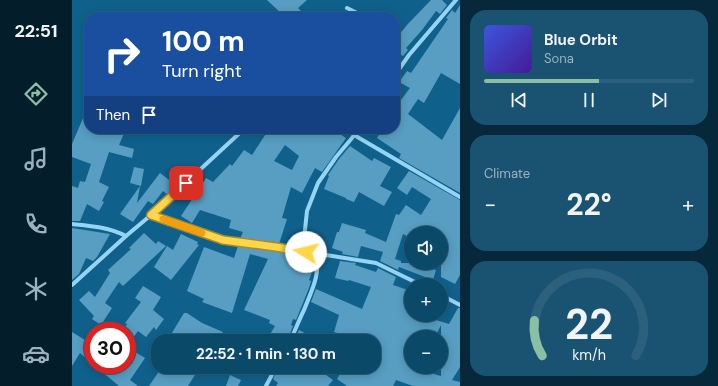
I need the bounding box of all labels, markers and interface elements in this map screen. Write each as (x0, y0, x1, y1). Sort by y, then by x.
text: 22:51 (14, 19, 58, 43)
text: 100 m (162, 23, 245, 60)
icon: right (96, 28, 148, 80)
text: Blue Orbit (544, 30, 618, 50)
text: Sona (544, 50, 574, 67)
text: Turn right (162, 59, 242, 83)
icon: directions (22, 80, 50, 108)
icon: previous (508, 89, 530, 111)
icon: pause (578, 89, 600, 111)
icon: next (648, 89, 670, 111)
icon: arrive (138, 104, 160, 126)
text: Then (96, 105, 130, 125)
icon: music (22, 145, 50, 173)
text: Climate (484, 165, 530, 182)
pin (169, 166, 203, 200)
icon: arrive (175, 172, 197, 194)
text: 22° (566, 185, 612, 224)
text: − (484, 190, 496, 219)
text: + (682, 190, 694, 219)
icon: phone (22, 210, 50, 238)
map controls (404, 226, 448, 374)
button: sound (404, 226, 448, 270)
position arrow (285, 231, 327, 273)
icon: climate (22, 275, 50, 303)
button: + (404, 278, 448, 322)
text: 22 (565, 298, 613, 352)
speed limit sign: 30 (84, 322, 136, 374)
button: − (404, 330, 448, 374)
icon: car (22, 340, 50, 368)
text: 22:52 · 1 min · 130 m (196, 344, 336, 364)
text: km/h (572, 346, 606, 364)

